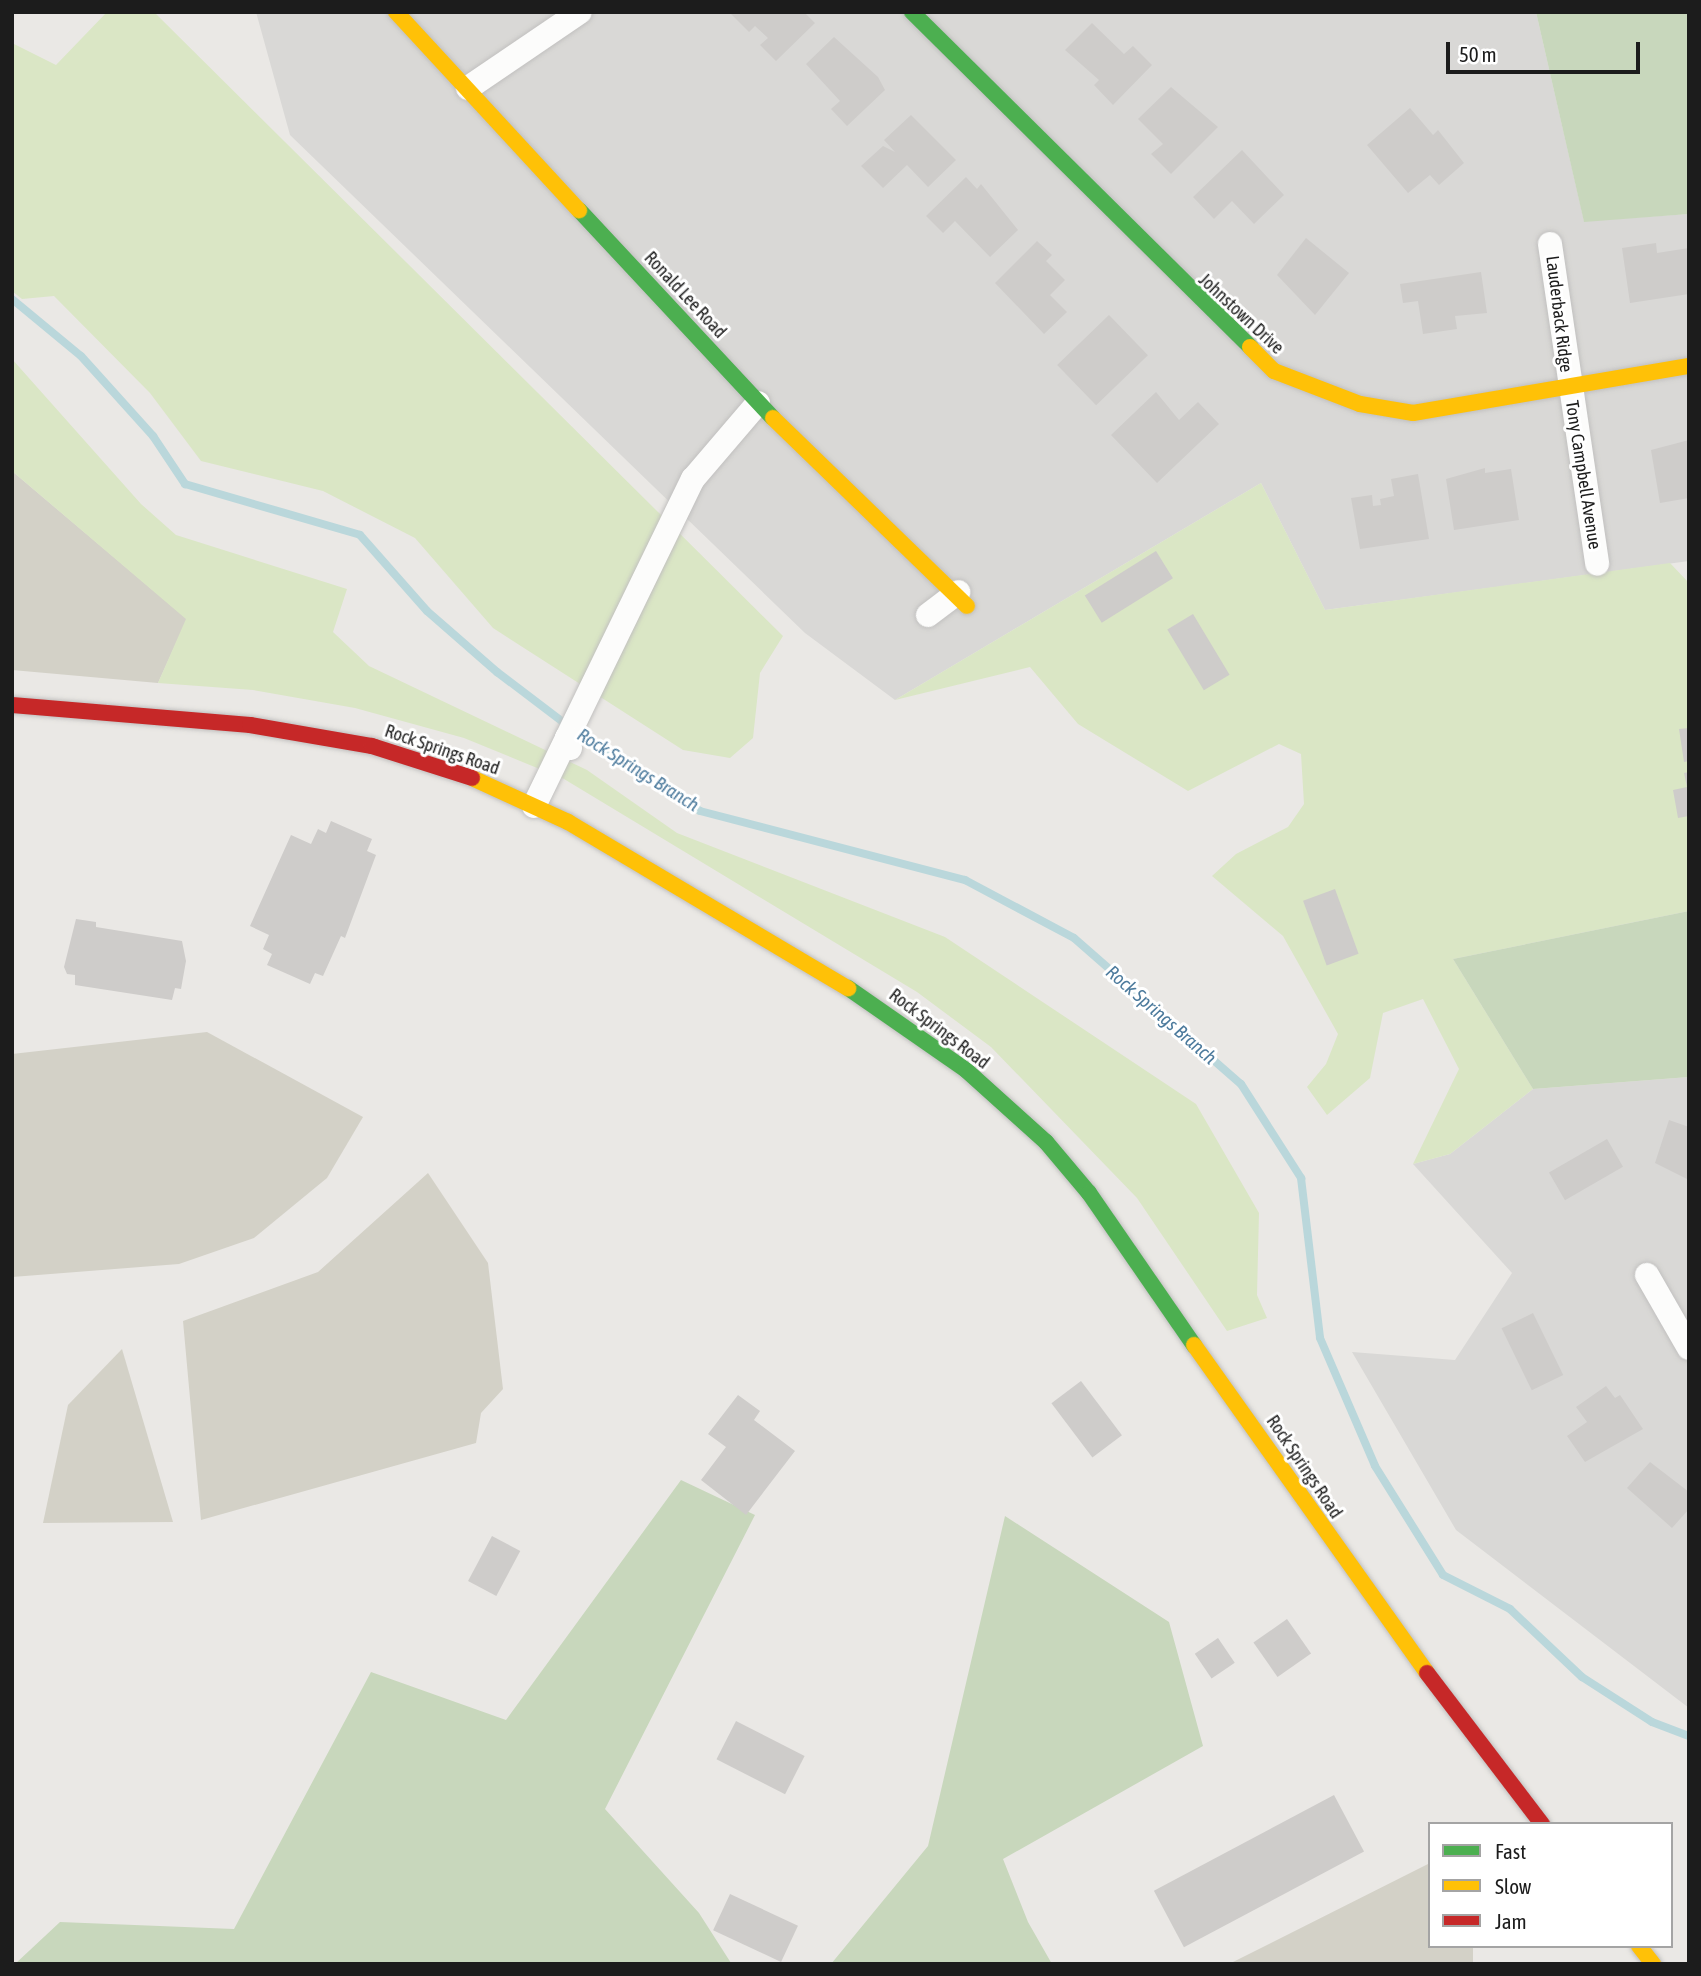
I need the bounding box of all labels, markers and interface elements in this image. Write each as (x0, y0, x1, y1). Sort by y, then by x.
scale bar (1449, 28, 1643, 72)
text: 50 m (1459, 42, 1497, 66)
street label: Ronald Lee Road (640, 247, 730, 343)
street label: Lauderback Ridge (1541, 255, 1577, 373)
street label: Johnstown Drive (1194, 269, 1288, 359)
street label: Tony Campbell Avenue (1561, 399, 1605, 551)
street label: Rock Springs Road (382, 720, 502, 780)
water label: Rock Springs Branch (573, 723, 703, 817)
water label: Rock Springs Branch (1101, 961, 1221, 1069)
street label: Rock Springs Road (885, 984, 993, 1074)
street label: Rock Springs Road (1262, 1411, 1346, 1523)
legend (1428, 1822, 1673, 1948)
text: Fast (1495, 1839, 1526, 1863)
text: Slow (1495, 1874, 1531, 1898)
text: Jam (1495, 1909, 1527, 1933)

